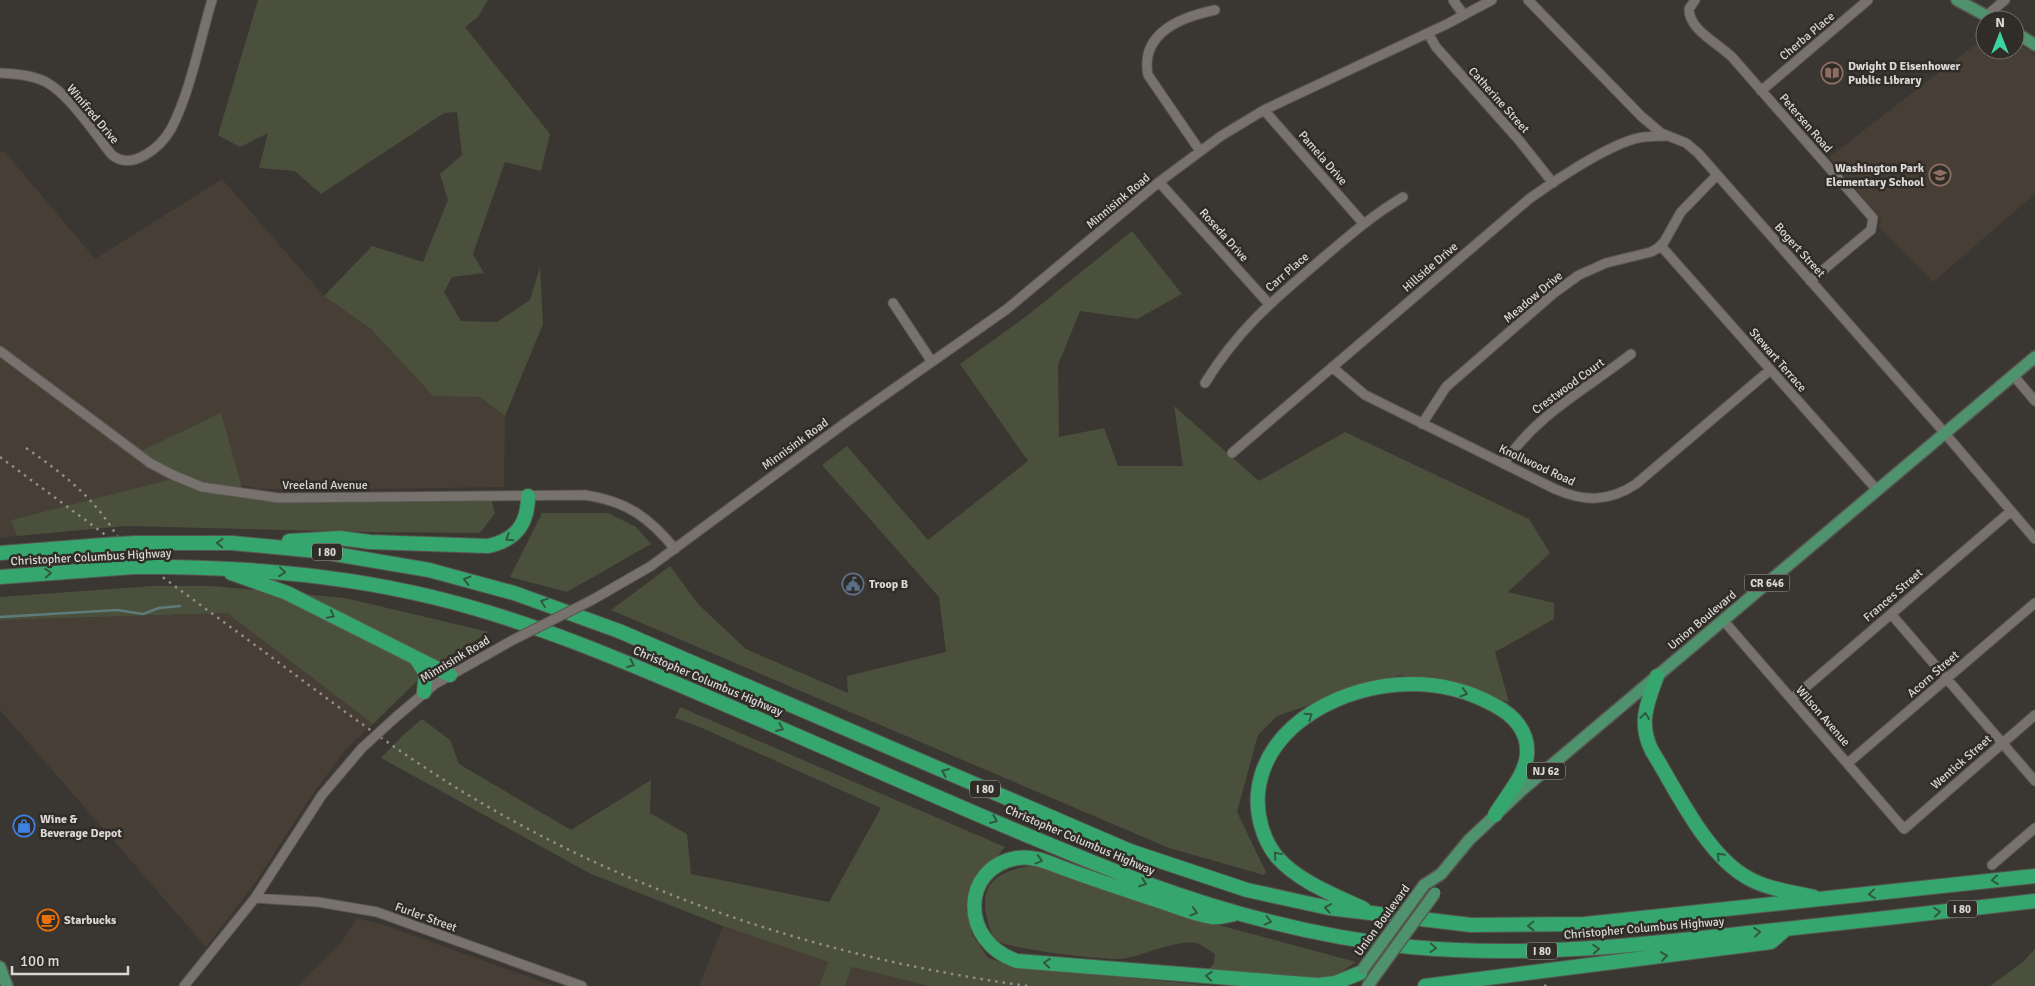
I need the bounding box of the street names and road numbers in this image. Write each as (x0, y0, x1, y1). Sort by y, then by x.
street label: Cherba Place (1777, 9, 1838, 64)
street label: Catherine Street (1465, 64, 1532, 137)
street label: Winifred Drive (63, 81, 122, 147)
street label: Petersen Road (1776, 91, 1835, 156)
street label: Pamela Drive (1295, 128, 1350, 189)
street label: Minnisink Road (1083, 170, 1153, 232)
street label: Roseda Drive (1196, 206, 1251, 265)
street label: Bogert Street (1771, 220, 1828, 281)
street label: Hillside Drive (1400, 239, 1461, 296)
street label: Carr Place (1263, 249, 1312, 295)
street label: Meadow Drive (1501, 268, 1566, 326)
street label: Stewart Terrace (1746, 325, 1810, 395)
street label: Crestwood Court (1529, 355, 1607, 418)
street label: Minnisink Road (759, 415, 832, 474)
street label: Knollwood Road (1496, 441, 1577, 490)
street label: Vreeland Avenue (282, 478, 368, 493)
road number: I 80 (312, 544, 342, 560)
street label: Christopher Columbus Highway (10, 546, 172, 569)
street label: Frances Street (1861, 566, 1926, 625)
road number: CR 646 (1744, 574, 1790, 592)
street label: Union Boulevard (1665, 587, 1740, 653)
street label: Minnisink Road (418, 633, 493, 686)
street label: Christopher Columbus Highway (631, 643, 785, 720)
street label: Acorn Street (1904, 648, 1962, 701)
street label: Wilson Avenue (1792, 683, 1853, 750)
street label: Wentick Street (1928, 732, 1995, 793)
road number: NJ 62 (1527, 762, 1565, 779)
road number: I 80 (970, 781, 1000, 798)
street label: Christopher Columbus Highway (1003, 802, 1157, 879)
street label: Union Boulevard (1351, 882, 1413, 959)
street label: Furler Street (393, 899, 459, 936)
road number: I 80 (1947, 901, 1977, 918)
street label: Christopher Columbus Highway (1563, 914, 1725, 943)
road number: I 80 (1527, 942, 1557, 959)

